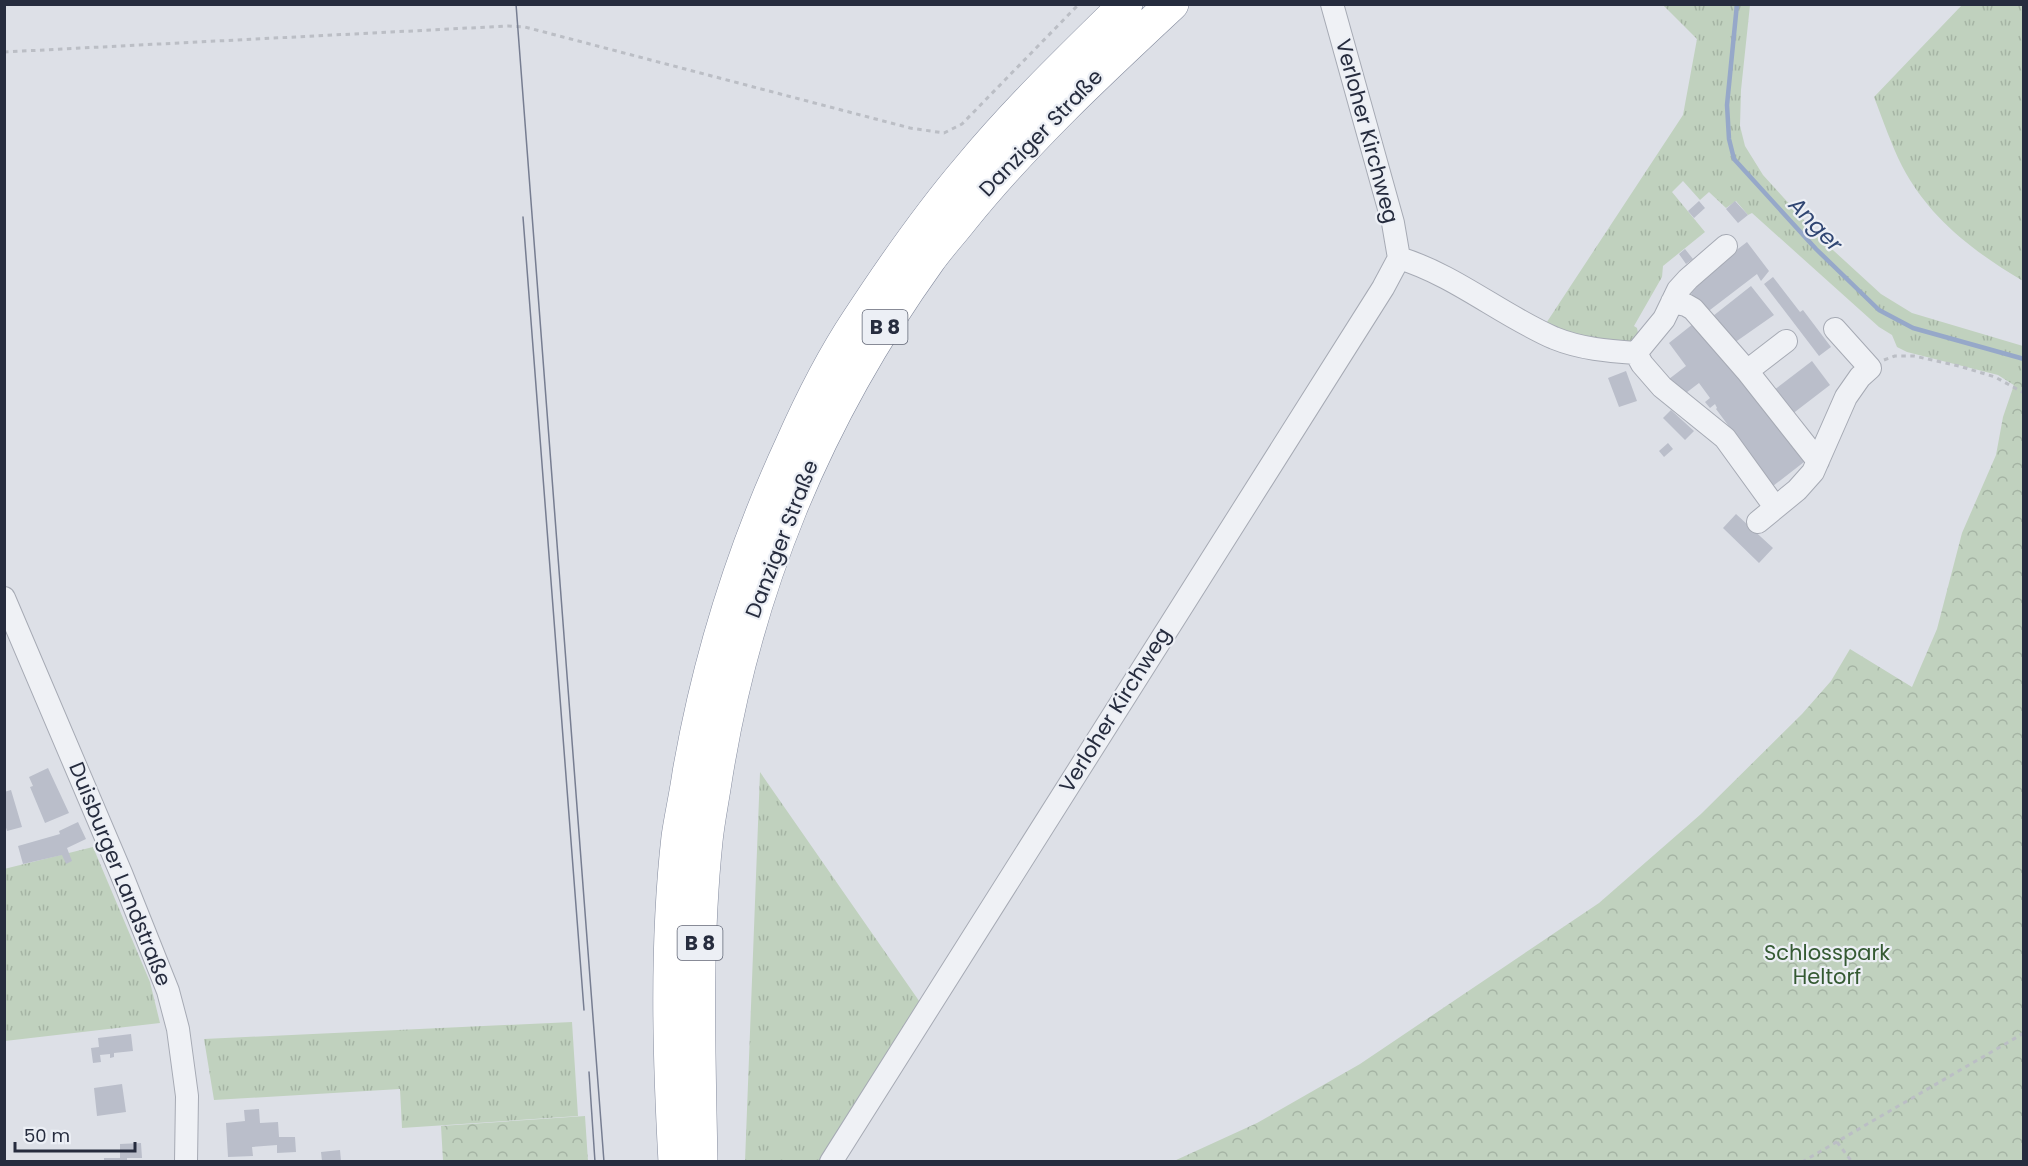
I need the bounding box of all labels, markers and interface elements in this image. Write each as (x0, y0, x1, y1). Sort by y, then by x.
street label: Verloher Kirchweg (1329, 35, 1406, 226)
street label: Danziger Straße (972, 62, 1109, 203)
water label: Anger (1781, 189, 1850, 259)
road number: B 8 (862, 310, 908, 344)
street label: Danziger Straße (738, 456, 825, 622)
street label: Verloher Kirchweg (1052, 622, 1177, 798)
street label: Duisburger Landstraße (62, 757, 179, 990)
road number: B 8 (678, 926, 722, 960)
park label: Schlosspark Heltorf (1764, 938, 1890, 991)
scale bar (15, 1115, 135, 1153)
text: 50 m (24, 1123, 70, 1148)

